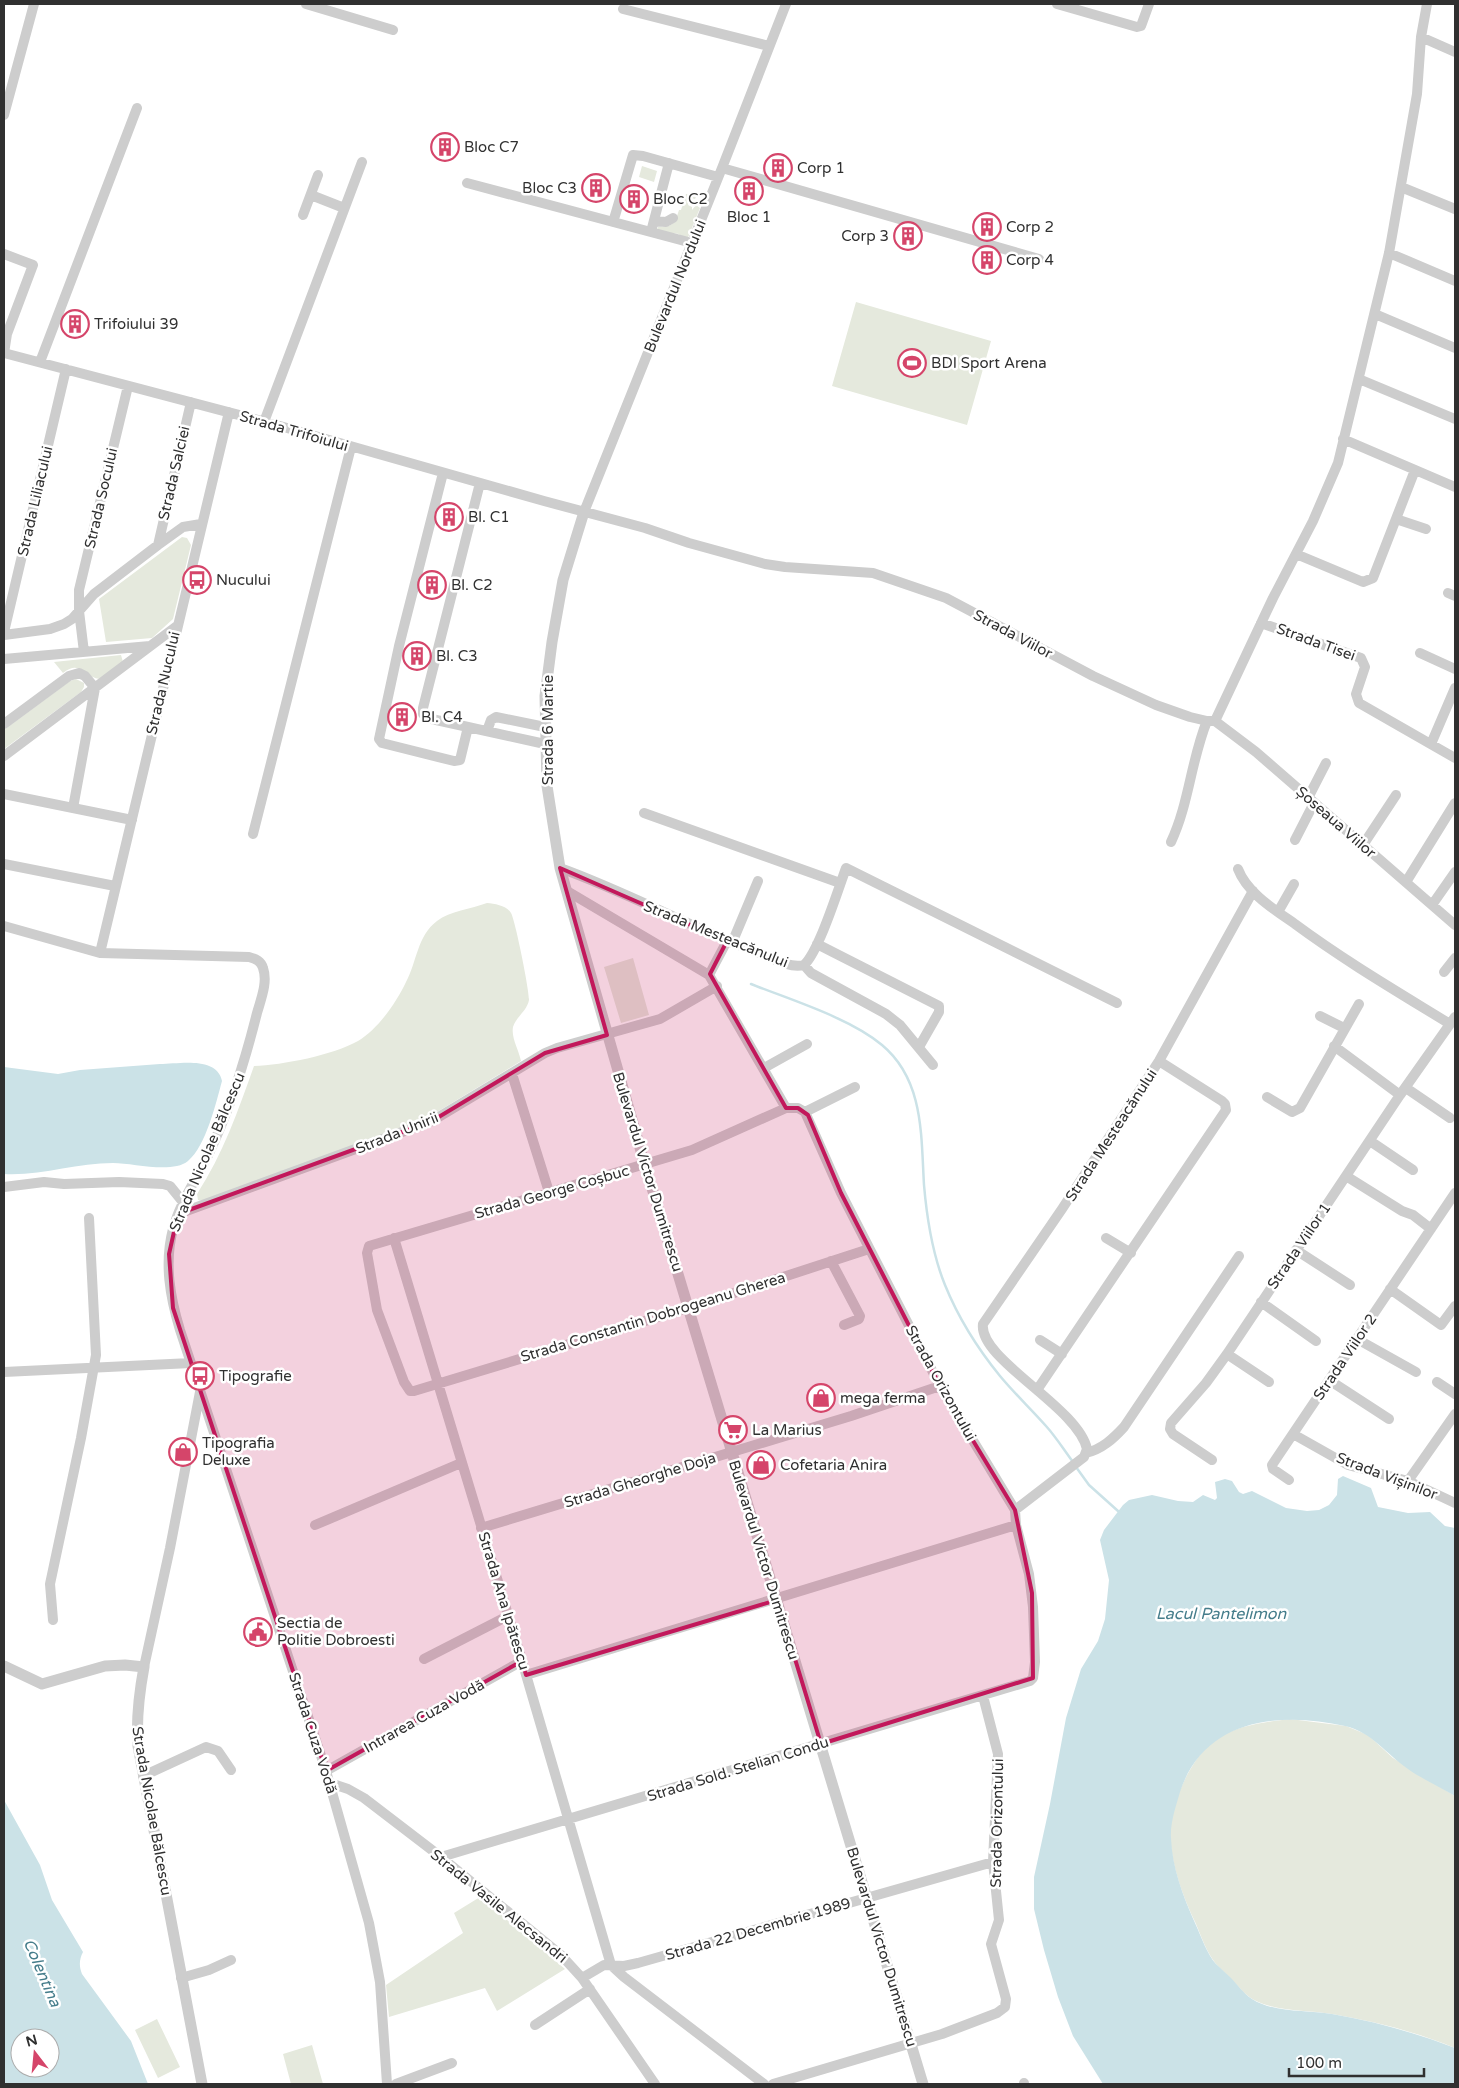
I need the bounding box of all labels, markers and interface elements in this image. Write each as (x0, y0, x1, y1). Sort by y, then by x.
building icon: Bloc C7 (430, 132, 460, 162)
place label: Bloc C7 (464, 138, 519, 156)
building icon: Corp 1 (763, 153, 793, 183)
place label: Corp 1 (797, 159, 845, 177)
building icon: Bloc C3 (581, 173, 611, 203)
building icon: Bloc 1 (734, 176, 764, 206)
place label: Bloc C3 (522, 179, 577, 197)
building icon: Bloc C2 (619, 184, 649, 214)
place label: Bloc C2 (653, 190, 708, 208)
place label: Bloc 1 (727, 208, 771, 226)
building icon: Corp 2 (972, 212, 1002, 242)
street label: Bulevardul Nordului (640, 217, 710, 355)
place label: Corp 2 (1006, 218, 1054, 236)
building icon: Corp 3 (893, 221, 923, 251)
place label: Corp 3 (841, 227, 889, 245)
building icon: Corp 4 (972, 245, 1002, 275)
place label: Corp 4 (1006, 251, 1054, 269)
building icon: Trifoiului 39 (60, 309, 90, 339)
place label: Trifoiului 39 (94, 315, 178, 333)
sports icon: BDI Sport Arena (897, 348, 927, 378)
place label: BDI Sport Arena (931, 354, 1047, 372)
street label: Strada Trifoiului (238, 407, 350, 455)
street label: Strada Salciei (154, 424, 194, 522)
street label: Strada Liliacului (14, 444, 56, 558)
street label: Strada Socului (81, 446, 121, 550)
building icon: Bl. C1 (434, 502, 464, 532)
place label: Bl. C1 (468, 508, 510, 526)
bus stop icon: Nucului (182, 565, 212, 595)
building icon: Bl. C2 (417, 570, 447, 600)
place label: Nucului (216, 571, 271, 589)
place label: Bl. C2 (451, 576, 493, 594)
street label: Strada Viilor (970, 606, 1056, 662)
street label: Strada Tisei (1274, 619, 1358, 665)
street label: Strada Nucului (142, 630, 184, 736)
building icon: Bl. C3 (402, 641, 432, 671)
place label: Bl. C3 (436, 647, 478, 665)
street label: Strada 6 Martie (539, 675, 557, 785)
building icon: Bl. C4 (387, 702, 417, 732)
place label: Bl. C4 (421, 708, 463, 726)
street label: Șoseaua Viilor (1292, 782, 1380, 862)
street label: Strada Mesteacănului (641, 897, 791, 971)
street label: Strada Mesteacănului (1061, 1065, 1161, 1205)
street label: Strada Nicolae Bălcescu (165, 1070, 249, 1234)
street label: Bulevardul Victor Dumitrescu (609, 1070, 687, 1274)
street label: Strada Unirii (353, 1108, 441, 1158)
street label: Strada George Coșbuc (473, 1161, 631, 1223)
street label: Strada Viilor 1 (1264, 1199, 1334, 1293)
street label: Strada Constantin Dobrogeanu Gherea (518, 1268, 788, 1366)
street label: Strada Viilor 2 (1310, 1310, 1380, 1404)
street label: Strada Orizontului (902, 1322, 980, 1444)
bus stop icon: Tipografie (185, 1361, 215, 1391)
place label: Tipografie (219, 1367, 292, 1385)
shop icon: mega ferma (806, 1383, 836, 1413)
place label: mega ferma (840, 1389, 926, 1407)
supermarket icon: La Marius (718, 1415, 748, 1445)
place label: La Marius (752, 1421, 822, 1439)
place label: Tipografia Deluxe (202, 1434, 275, 1469)
shop icon: Tipografia Deluxe (168, 1437, 198, 1467)
street label: Strada Gheorghe Doja (562, 1448, 718, 1512)
street label: Strada Vișinilor (1334, 1448, 1440, 1504)
shop icon: Cofetaria Anira (746, 1450, 776, 1480)
place label: Cofetaria Anira (780, 1456, 887, 1474)
street label: Bulevardul Victor Dumitrescu (725, 1458, 803, 1662)
street label: Strada Ana Ipătescu (474, 1530, 534, 1672)
water label: Lacul Pantelimon (1156, 1604, 1288, 1624)
place label: Sectia de Politie Dobroesti (277, 1614, 395, 1649)
public building icon: Sectia de Politie Dobroesti (243, 1617, 273, 1647)
street label: Strada Cuza Vodă (285, 1670, 341, 1796)
street label: Intrarea Cuza Vodă (361, 1675, 487, 1757)
street label: Strada Nicolae Bălcescu (128, 1725, 176, 1897)
street label: Strada Sold. Stelian Condu (645, 1733, 831, 1805)
street label: Strada Orizontului (987, 1758, 1007, 1888)
street label: Strada Vasile Alecsandri (427, 1845, 571, 1967)
street label: Bulevardul Victor Dumitrescu (843, 1845, 921, 2049)
street label: Strada 22 Decembrie 1989 (663, 1894, 853, 1964)
water label: Colentina (19, 1936, 66, 2011)
north arrow (10, 2028, 60, 2078)
text: N (24, 2031, 39, 2051)
scale bar (1289, 2046, 1424, 2078)
text: 100 m (1296, 2054, 1342, 2072)

